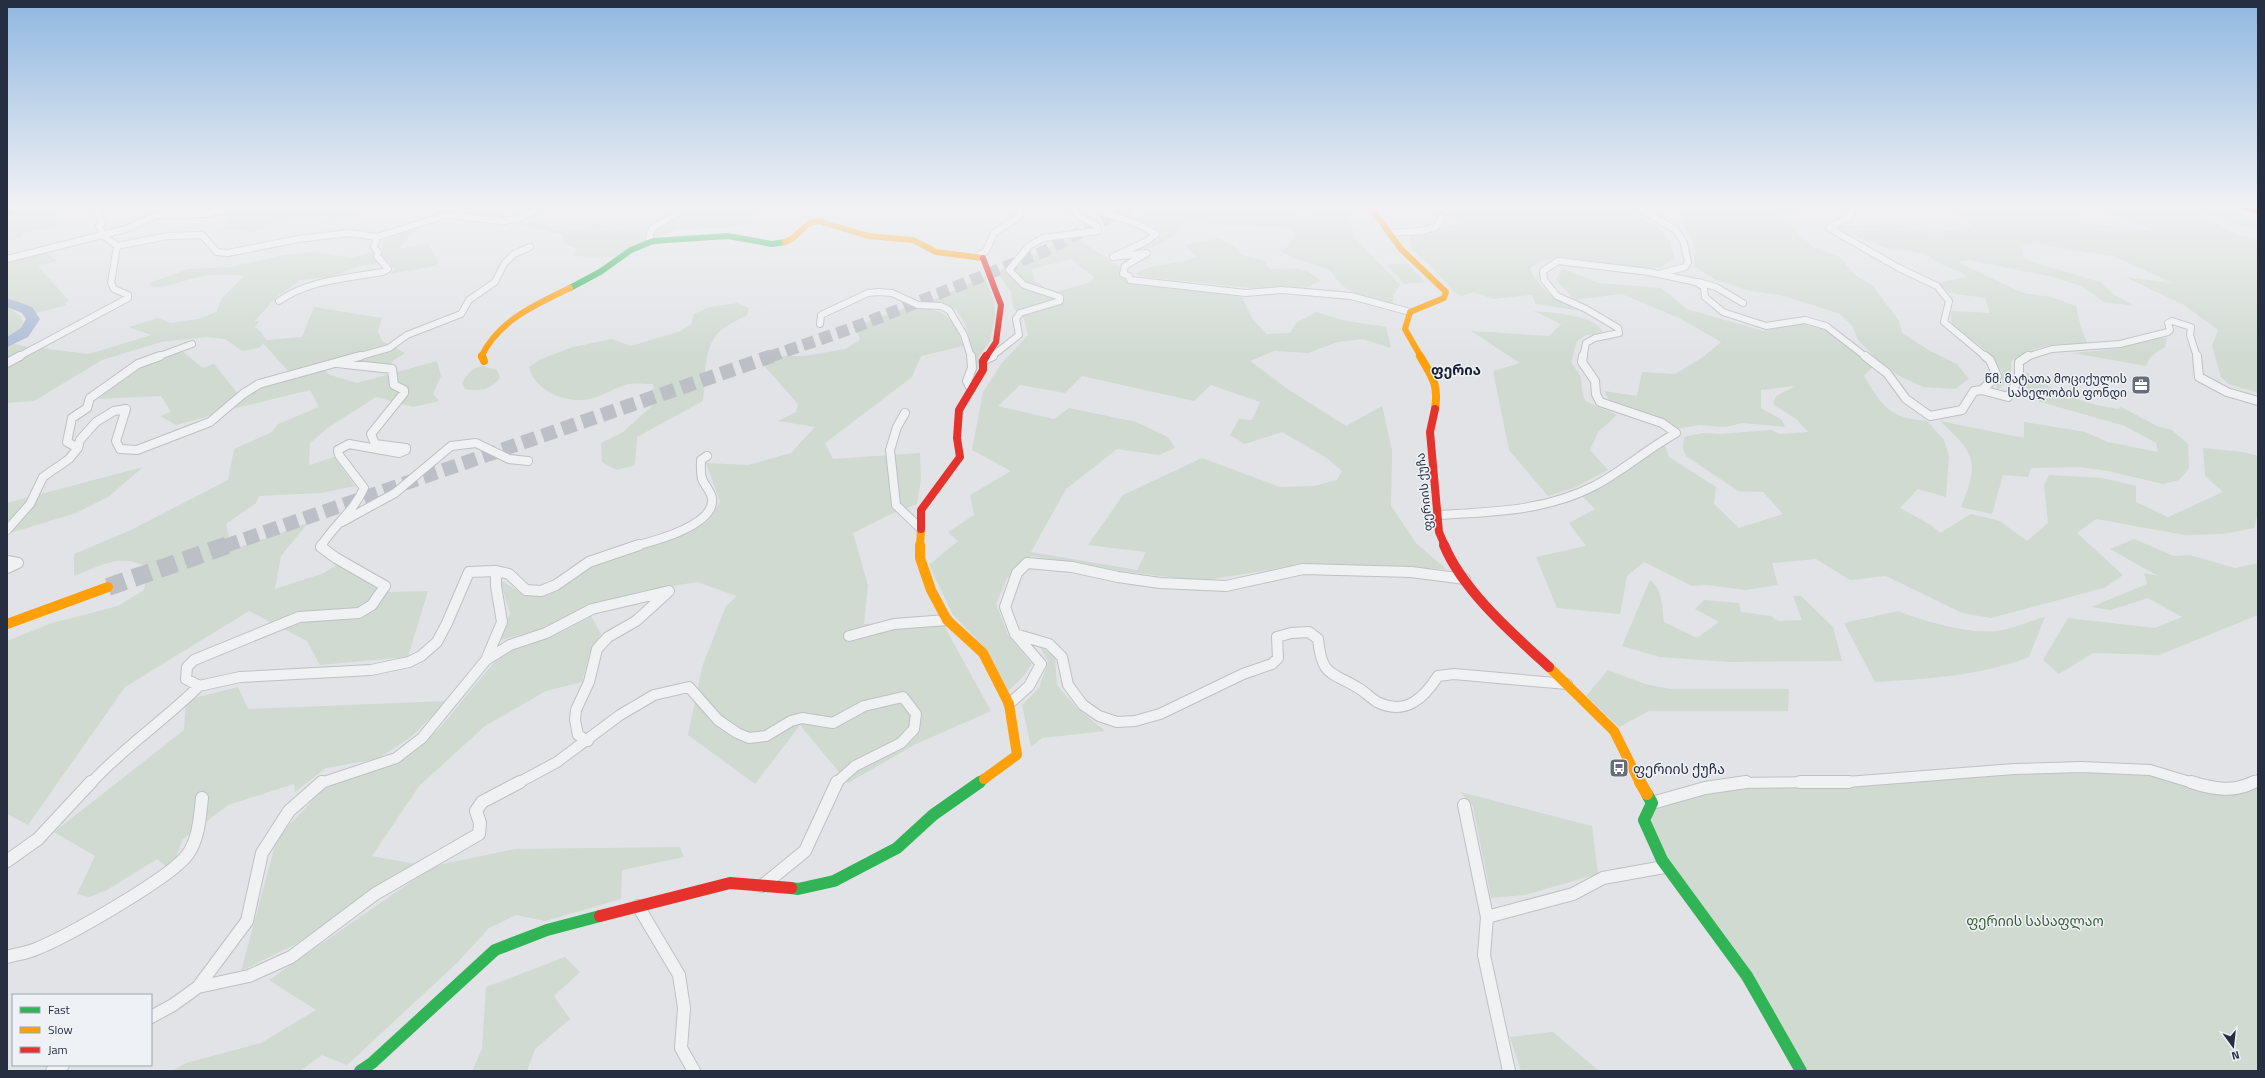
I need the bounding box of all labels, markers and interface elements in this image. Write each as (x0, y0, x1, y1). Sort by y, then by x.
district label: ფერია (1431, 359, 1481, 380)
place label: წმ. მატათა მოციქულის სახელობის ფონდი (1985, 369, 2127, 402)
office icon: წმ. მატათა მოციქულის სახელობის ფონდი (2130, 374, 2152, 396)
street label: ფერიის ქუჩა (1410, 452, 1438, 532)
bus stop icon: ფერიის ქუჩა (1608, 757, 1630, 779)
place label: ფერიის ქუჩა (1633, 758, 1725, 779)
park label: ფერიის სასაფლაო (1966, 910, 2104, 931)
legend (12, 994, 152, 1066)
text: Fast (48, 1000, 71, 1019)
text: Slow (48, 1020, 73, 1039)
north arrow (2213, 1026, 2253, 1066)
text: Jam (48, 1040, 68, 1059)
text: N (2230, 1047, 2241, 1064)

